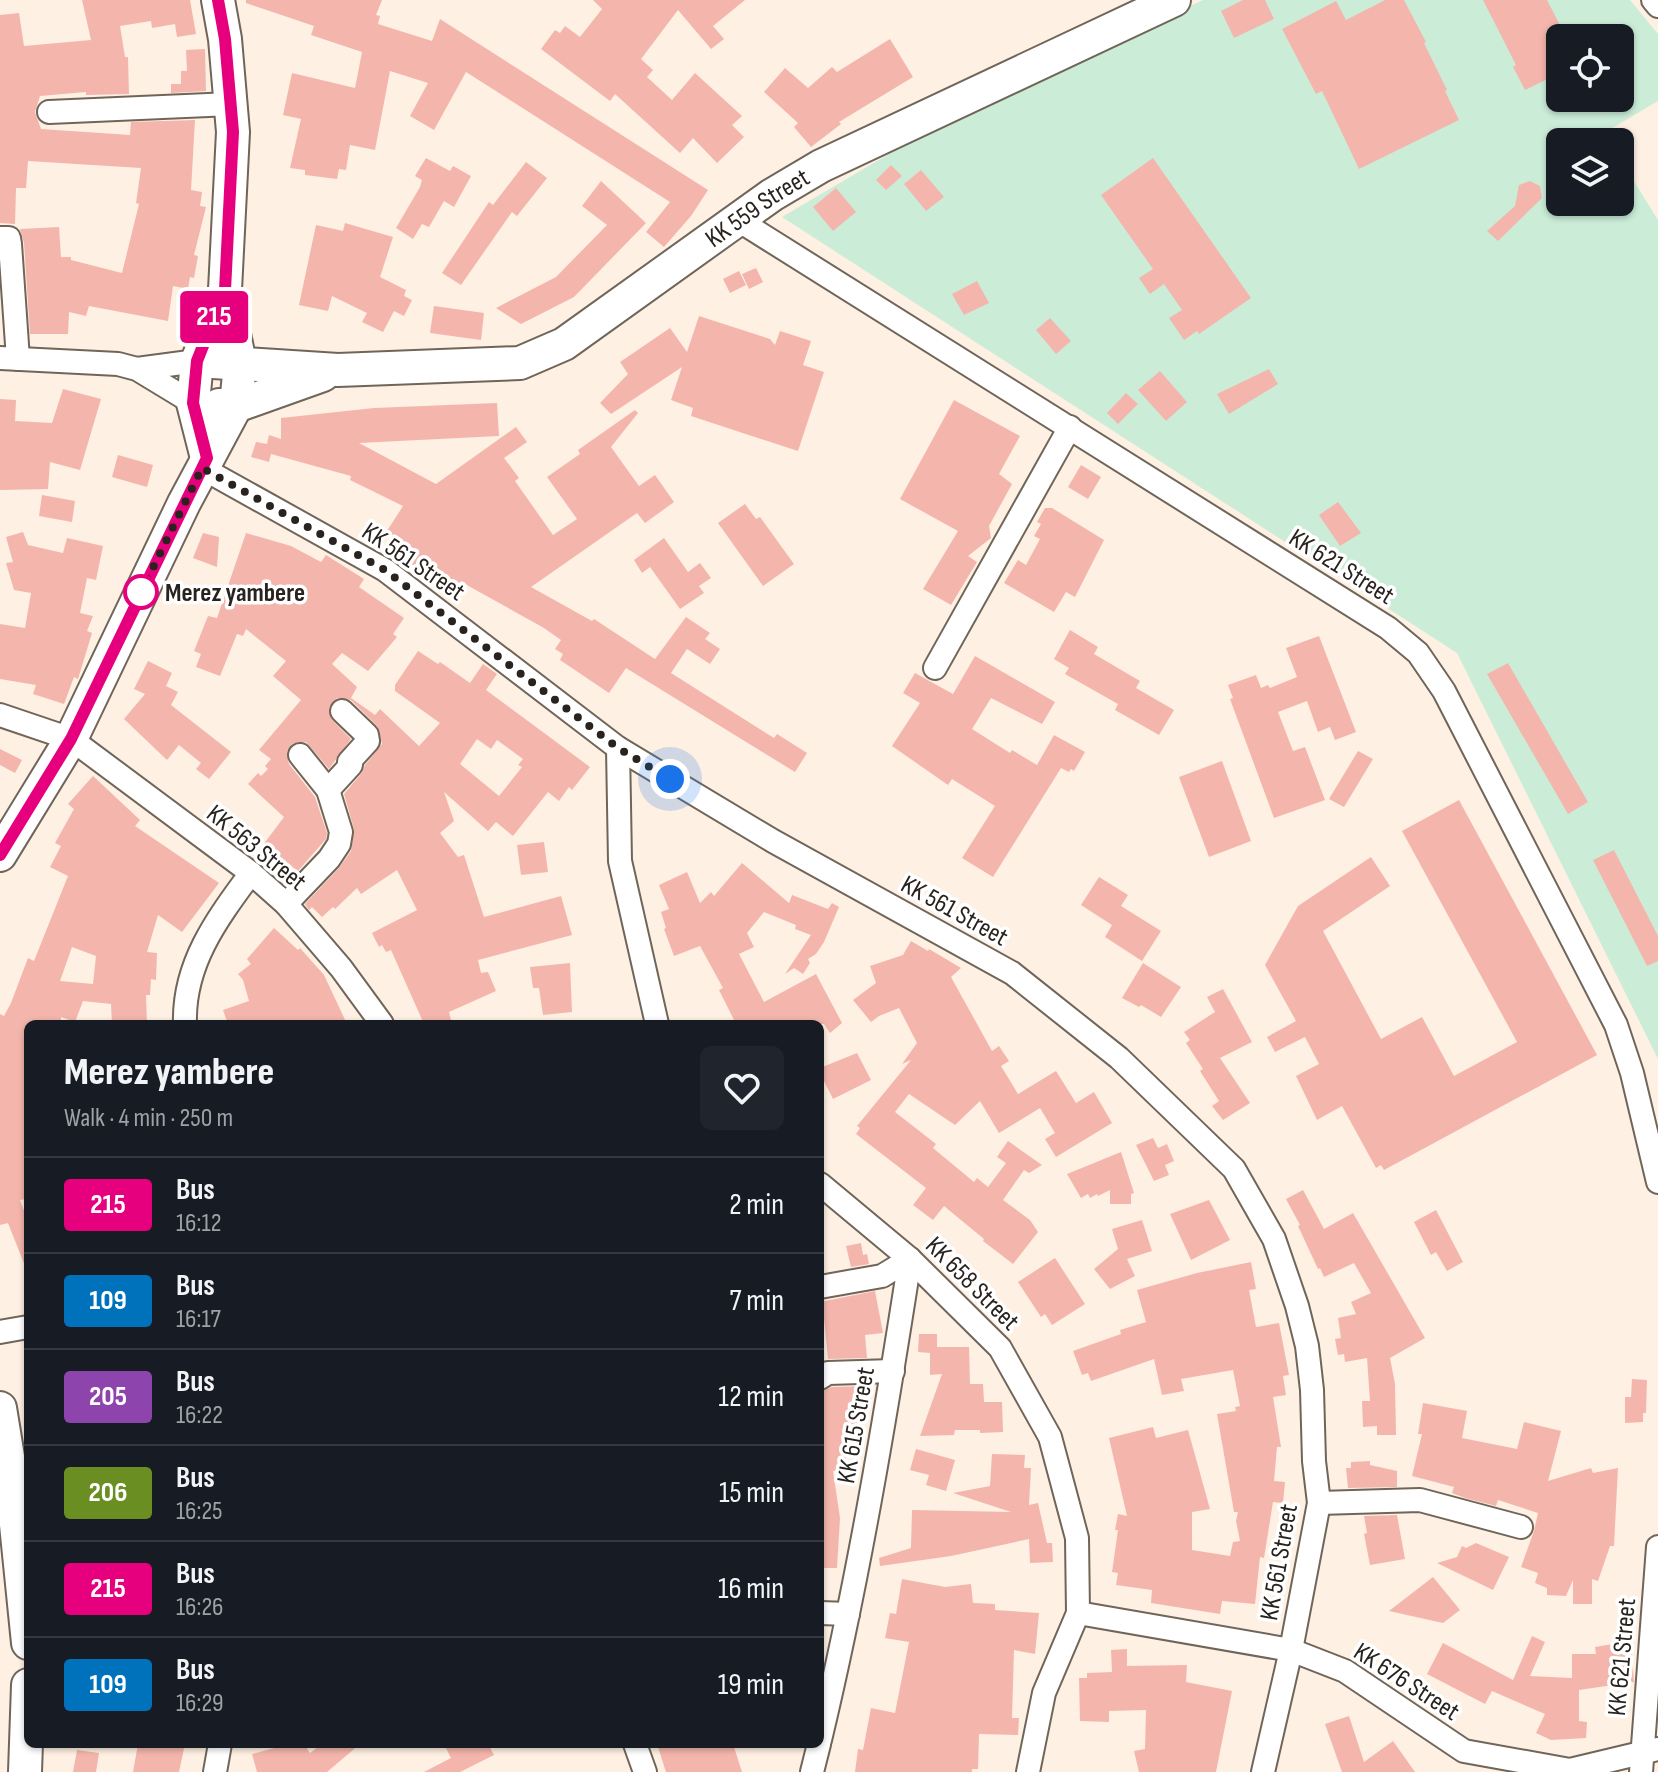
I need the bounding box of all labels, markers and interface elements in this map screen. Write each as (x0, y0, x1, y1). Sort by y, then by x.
map controls (1546, 24, 1634, 216)
button: locate (1546, 24, 1634, 112)
button: layers (1546, 128, 1634, 216)
street label: KK 559 Street (700, 162, 815, 255)
line badge: 215 (168, 291, 260, 343)
text: 215 (196, 300, 232, 333)
street label: KK 561 Street (356, 517, 471, 608)
street label: KK 621 Street (1283, 523, 1400, 612)
marker: Merez yambere (124, 575, 158, 609)
place label: Merez yambere (165, 578, 305, 609)
your location (650, 759, 690, 799)
street label: KK 563 Street (200, 799, 312, 898)
street label: KK 561 Street (895, 869, 1013, 953)
button: heart (700, 1046, 784, 1130)
text: Merez yambere (64, 1050, 274, 1095)
text: Walk · 4 min · 250 m (64, 1103, 233, 1134)
text: Bus (176, 1172, 215, 1208)
text: 2 min (729, 1187, 784, 1223)
text: 215 (90, 1188, 126, 1221)
text: 16:12 (176, 1208, 222, 1239)
street label: KK 658 Street (919, 1231, 1025, 1337)
text: Bus (176, 1268, 215, 1304)
text: 7 min (730, 1283, 784, 1319)
text: 109 (89, 1284, 127, 1317)
text: 16:17 (176, 1304, 221, 1335)
text: Bus (176, 1364, 215, 1400)
street label: KK 615 Street (831, 1365, 882, 1486)
text: 12 min (718, 1379, 784, 1415)
text: 205 (89, 1380, 127, 1413)
text: 16:22 (176, 1400, 223, 1431)
text: Bus (176, 1460, 215, 1496)
text: 15 min (719, 1475, 784, 1511)
text: 206 (89, 1476, 127, 1509)
text: 16:25 (176, 1496, 223, 1527)
street label: KK 561 Street (1254, 1502, 1305, 1623)
text: Bus (176, 1556, 215, 1592)
text: 16 min (718, 1571, 784, 1607)
text: 215 (90, 1572, 126, 1605)
text: 16:26 (176, 1592, 224, 1623)
street label: KK 621 Street (1602, 1597, 1643, 1717)
street label: KK 676 Street (1348, 1637, 1465, 1728)
text: Bus (176, 1652, 215, 1688)
text: 19 min (718, 1667, 784, 1703)
text: 109 (89, 1668, 127, 1701)
text: 16:29 (176, 1688, 224, 1719)

